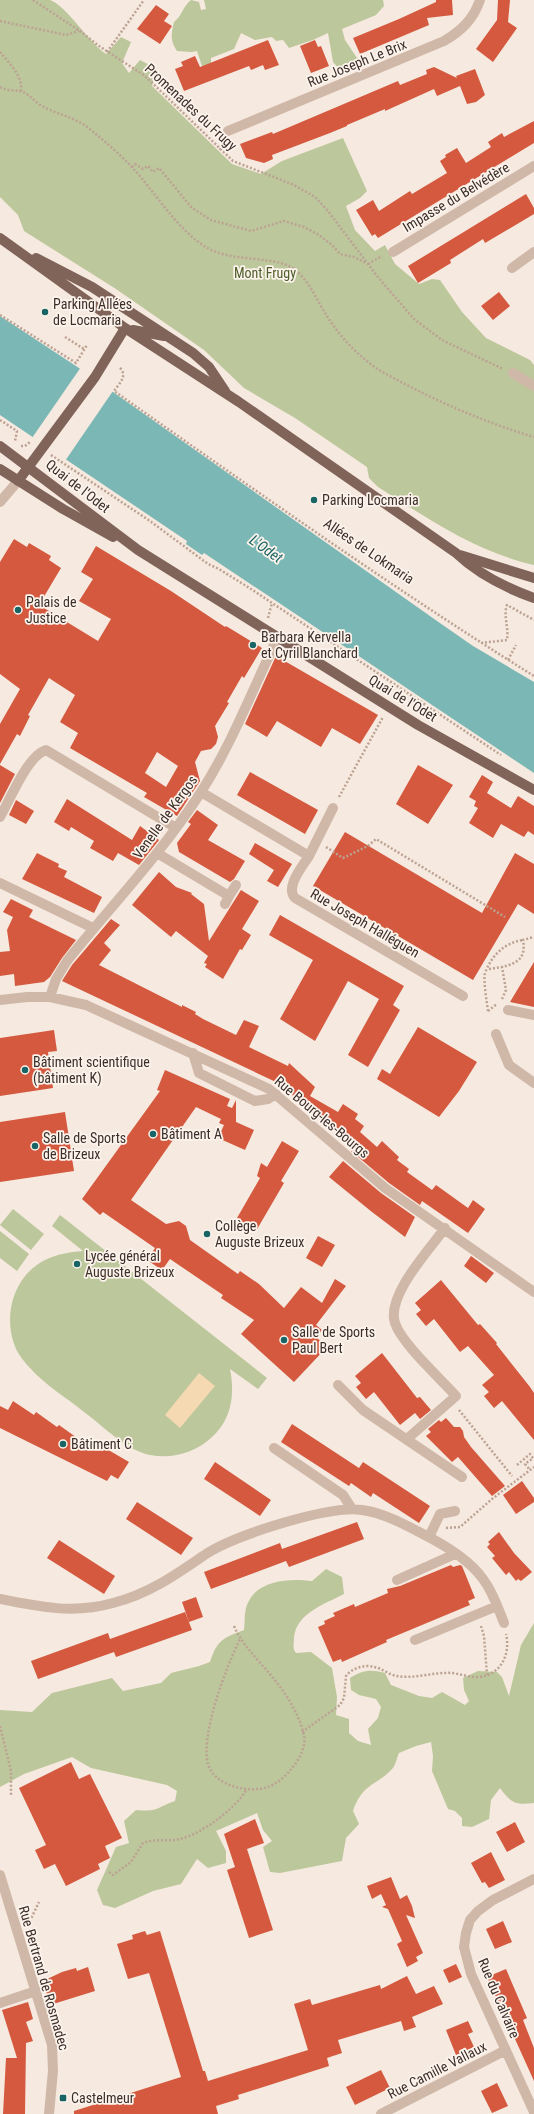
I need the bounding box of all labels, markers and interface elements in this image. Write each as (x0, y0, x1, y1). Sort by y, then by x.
street label: Rue Joseph Le Brix (305, 36, 409, 90)
street label: Promenades du Frugy (142, 60, 240, 154)
street label: Impasse du Belvédère (400, 159, 512, 235)
park label: Mont Frugy (234, 265, 296, 281)
place label: Parking Allées de Locmaria (53, 296, 132, 328)
marker: Parking Allées de Locmaria (40, 307, 50, 317)
street label: Quai de l'Odet (43, 456, 113, 516)
place label: Parking Locmaria (322, 492, 419, 508)
marker: Parking Locmaria (309, 495, 319, 505)
street label: Allées de Lokmaria (321, 515, 417, 587)
water label: L'Odet (246, 531, 287, 567)
place label: Palais de Justice (26, 594, 77, 626)
marker: Palais de Justice (13, 605, 23, 615)
place label: Barbara Kervella et Cyril Blanchard (261, 629, 358, 661)
marker: Barbara Kervella et Cyril Blanchard (248, 640, 258, 650)
street label: Quai de l'Odet (366, 671, 440, 725)
street label: Venelle de Kergos (129, 772, 201, 862)
street label: Rue Joseph Halléguen (308, 885, 422, 961)
place label: Bâtiment scientifique (bâtiment K) (33, 1054, 150, 1087)
marker: Bâtiment scientifique (bâtiment K) (20, 1065, 30, 1075)
street label: Rue Bourg-les-Bourgs (271, 1073, 373, 1161)
place label: Bâtiment A (161, 1126, 222, 1142)
marker: Bâtiment A (148, 1129, 158, 1139)
place label: Salle de Sports de Brizeux (43, 1130, 126, 1162)
marker: Salle de Sports de Brizeux (30, 1141, 40, 1151)
place label: Collège Auguste Brizeux (215, 1218, 304, 1250)
marker: Collège Auguste Brizeux (202, 1229, 212, 1239)
place label: Lycée général Auguste Brizeux (85, 1248, 174, 1280)
marker: Lycée général Auguste Brizeux (72, 1259, 82, 1269)
place label: Salle de Sports Paul Bert (292, 1324, 375, 1356)
marker: Salle de Sports Paul Bert (279, 1335, 289, 1345)
place label: Bâtiment C (71, 1436, 132, 1452)
marker: Bâtiment C (58, 1439, 68, 1449)
street label: Rue Bertrand de Rosmadec (16, 1904, 72, 2052)
street label: Rue du Calvaire (475, 1956, 523, 2041)
street label: Rue Camille Vallaux (385, 2038, 489, 2102)
place label: Castelmeur (71, 2090, 134, 2106)
marker: Castelmeur (58, 2093, 68, 2103)

